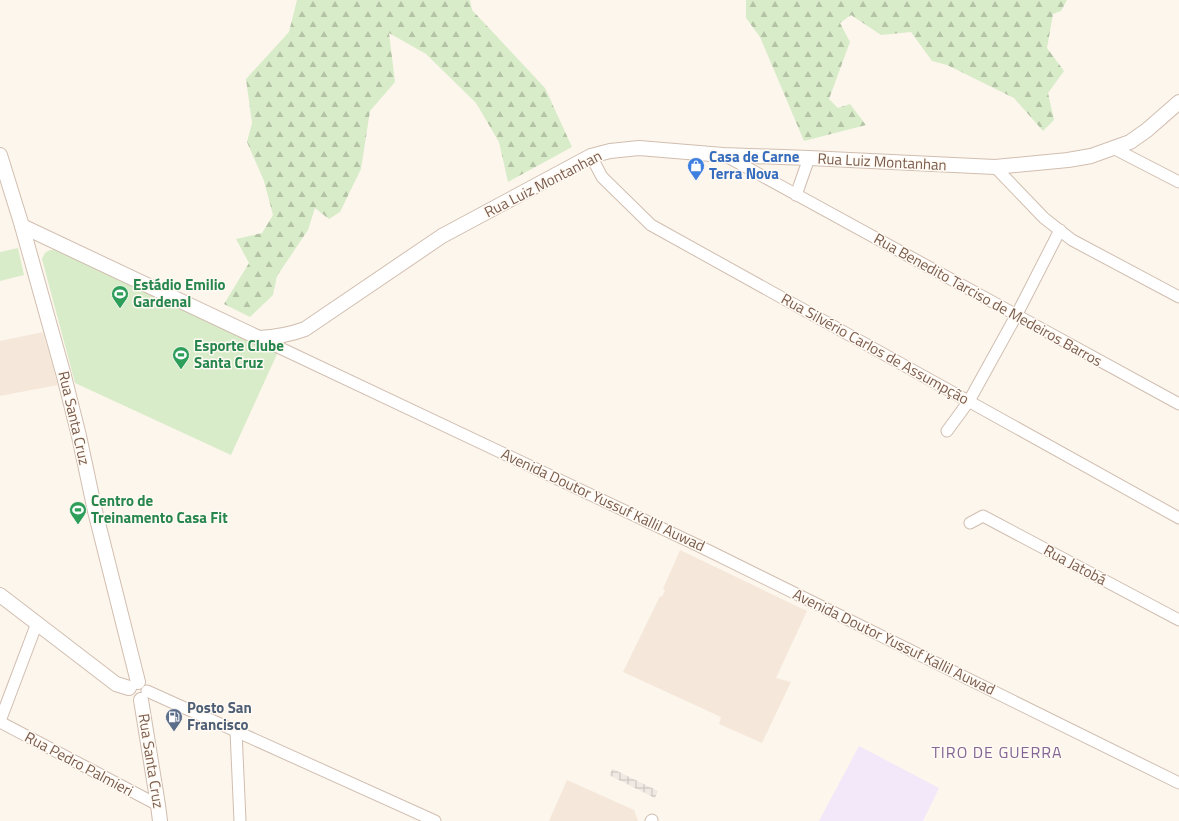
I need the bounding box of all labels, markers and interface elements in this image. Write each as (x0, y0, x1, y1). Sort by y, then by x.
street label: Rua Luiz Montanhan (480, 144, 606, 223)
place label: Casa de Carne Terra Nova (709, 145, 800, 185)
street label: Rua Luiz Montanhan (817, 147, 947, 176)
shop icon: Casa de Carne Terra Nova (686, 156, 706, 181)
street label: Rua Benedito Tarciso de Medeiros Barros (870, 227, 1107, 372)
place label: Estádio Emilio Gardenal (133, 273, 226, 313)
sports icon: Estádio Emilio Gardenal (110, 284, 130, 309)
street label: Rua Silvério Carlos de Assumpção (777, 287, 974, 410)
place label: Esporte Clube Santa Cruz (194, 334, 284, 374)
sports icon: Esporte Clube Santa Cruz (171, 345, 191, 370)
street label: Rua Santa Cruz (53, 369, 97, 467)
street label: Avenida Doutor Yussuf Kallil Auwad (497, 442, 709, 557)
place label: Centro de Treinamento Casa Fit (91, 489, 228, 529)
sports icon: Centro de Treinamento Casa Fit (68, 500, 88, 525)
street label: Rua Jatobá (1040, 538, 1111, 591)
street label: Avenida Doutor Yussuf Kallil Auwad (789, 582, 999, 701)
place label: Posto San Francisco (187, 696, 252, 736)
fuel station icon: Posto San Francisco (164, 707, 184, 732)
street label: Rua Santa Cruz (133, 712, 170, 810)
street label: Rua Pedro Palmieri (21, 725, 138, 802)
district label: TIRO DE GUERRA (931, 740, 1063, 764)

